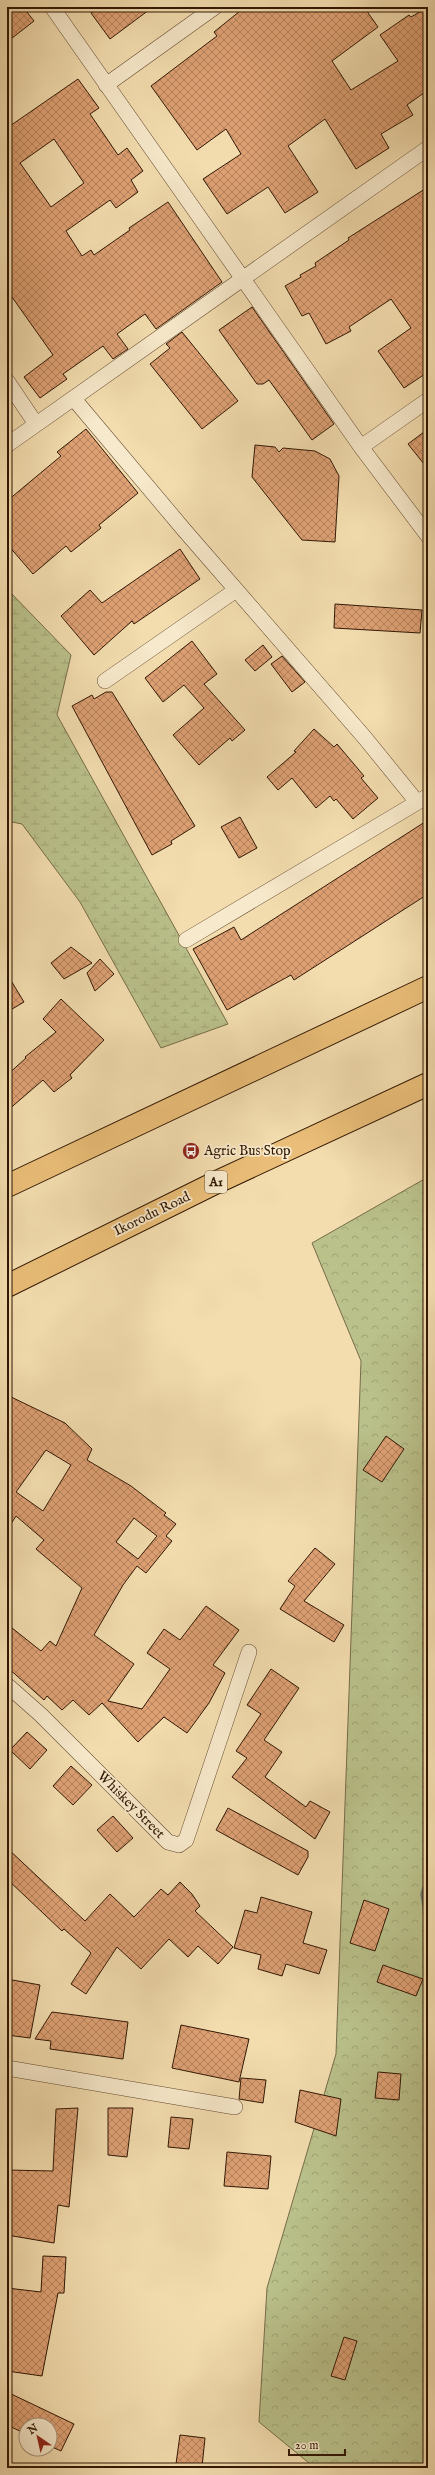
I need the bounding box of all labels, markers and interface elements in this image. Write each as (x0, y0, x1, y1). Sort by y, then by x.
bus stop icon: Agric Bus Stop (181, 1141, 201, 1161)
place label: Agric Bus Stop (203, 1142, 291, 1160)
road number: A1 (205, 1171, 227, 1193)
street label: Ikorodu Road (111, 1187, 194, 1240)
street label: Whiskey Street (93, 1767, 169, 1843)
north arrow (18, 2417, 58, 2457)
text: N (24, 2421, 41, 2439)
scale bar (289, 2431, 345, 2457)
text: 20 m (295, 2438, 318, 2453)

